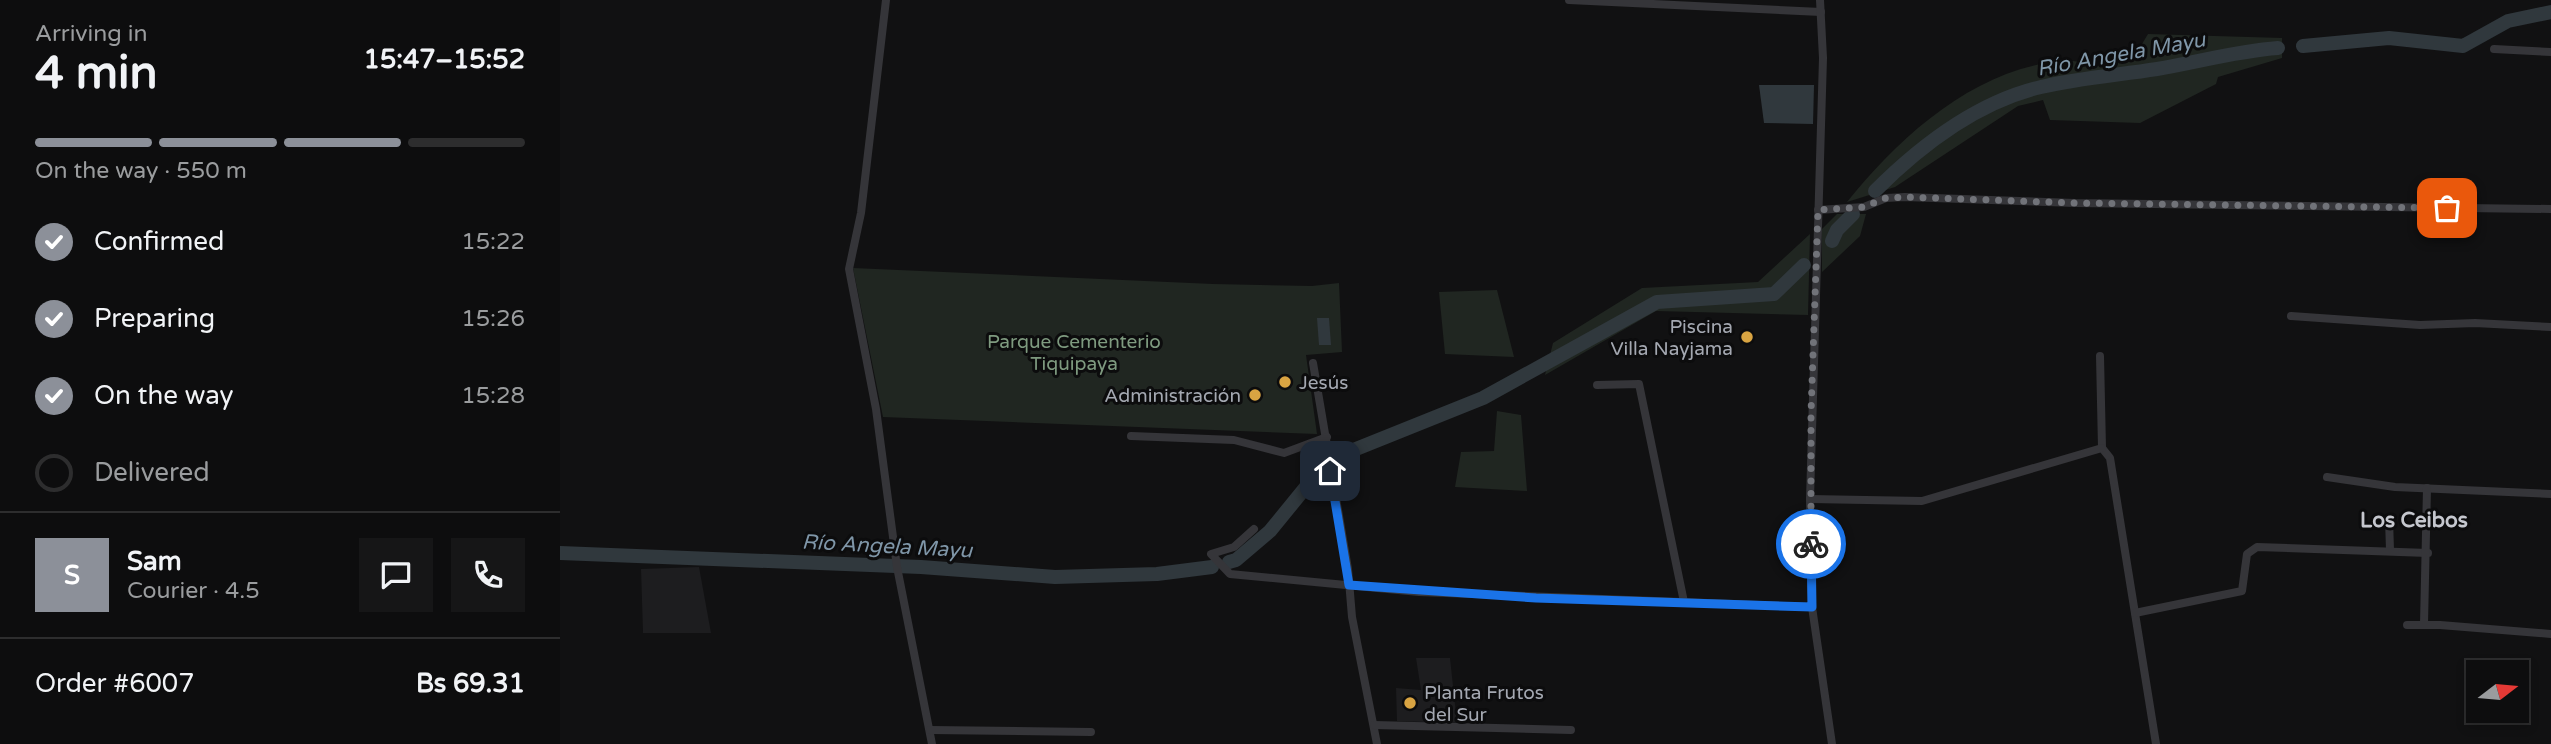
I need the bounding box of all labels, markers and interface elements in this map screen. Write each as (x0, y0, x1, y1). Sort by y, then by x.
text: Arriving in (35, 20, 148, 48)
water label: Río Angela Mayu (2035, 27, 2208, 82)
text: 15:47–15:52 (364, 44, 525, 75)
text: 4 min (35, 46, 158, 101)
text: On the way · 550 m (35, 157, 247, 185)
pin (2417, 178, 2477, 238)
icon: bag (2428, 189, 2466, 227)
icon: check (35, 223, 73, 261)
text: Confirmed (94, 226, 224, 257)
text: 15:22 (461, 228, 525, 256)
icon: check (35, 300, 73, 338)
text: Preparing (94, 303, 215, 334)
text: 15:26 (461, 305, 525, 333)
place label: Piscina Villa Nayjama (1611, 316, 1733, 360)
marker: Piscina Villa Nayjama (1739, 329, 1755, 345)
park label: Parque Cementerio Tiquipaya (987, 331, 1161, 375)
place label: Jesús (1299, 372, 1348, 394)
marker: Jesús (1277, 374, 1293, 390)
icon: check (35, 377, 73, 415)
text: On the way (94, 380, 234, 411)
text: 15:28 (461, 382, 525, 410)
place label: Administración (1104, 385, 1241, 407)
marker: Administración (1247, 387, 1263, 403)
pin (1300, 441, 1360, 501)
icon: home (1311, 452, 1349, 490)
text: Delivered (94, 457, 210, 488)
district label: Los Ceibos (2360, 508, 2468, 533)
courier (1776, 509, 1846, 579)
icon: bike (1792, 525, 1830, 563)
water label: Río Angela Mayu (801, 530, 974, 564)
button: chat (359, 538, 433, 612)
button: phone (451, 538, 525, 612)
text: Sam (127, 546, 182, 577)
text: S (64, 560, 80, 591)
text: Courier · 4.5 (127, 577, 260, 605)
north arrow (2466, 660, 2529, 723)
map controls (2466, 660, 2529, 723)
text: Order #6007 (35, 668, 195, 699)
text: Bs 69.31 (416, 668, 525, 699)
place label: Planta Frutos del Sur (1424, 682, 1544, 726)
marker: Planta Frutos del Sur (1402, 695, 1418, 711)

